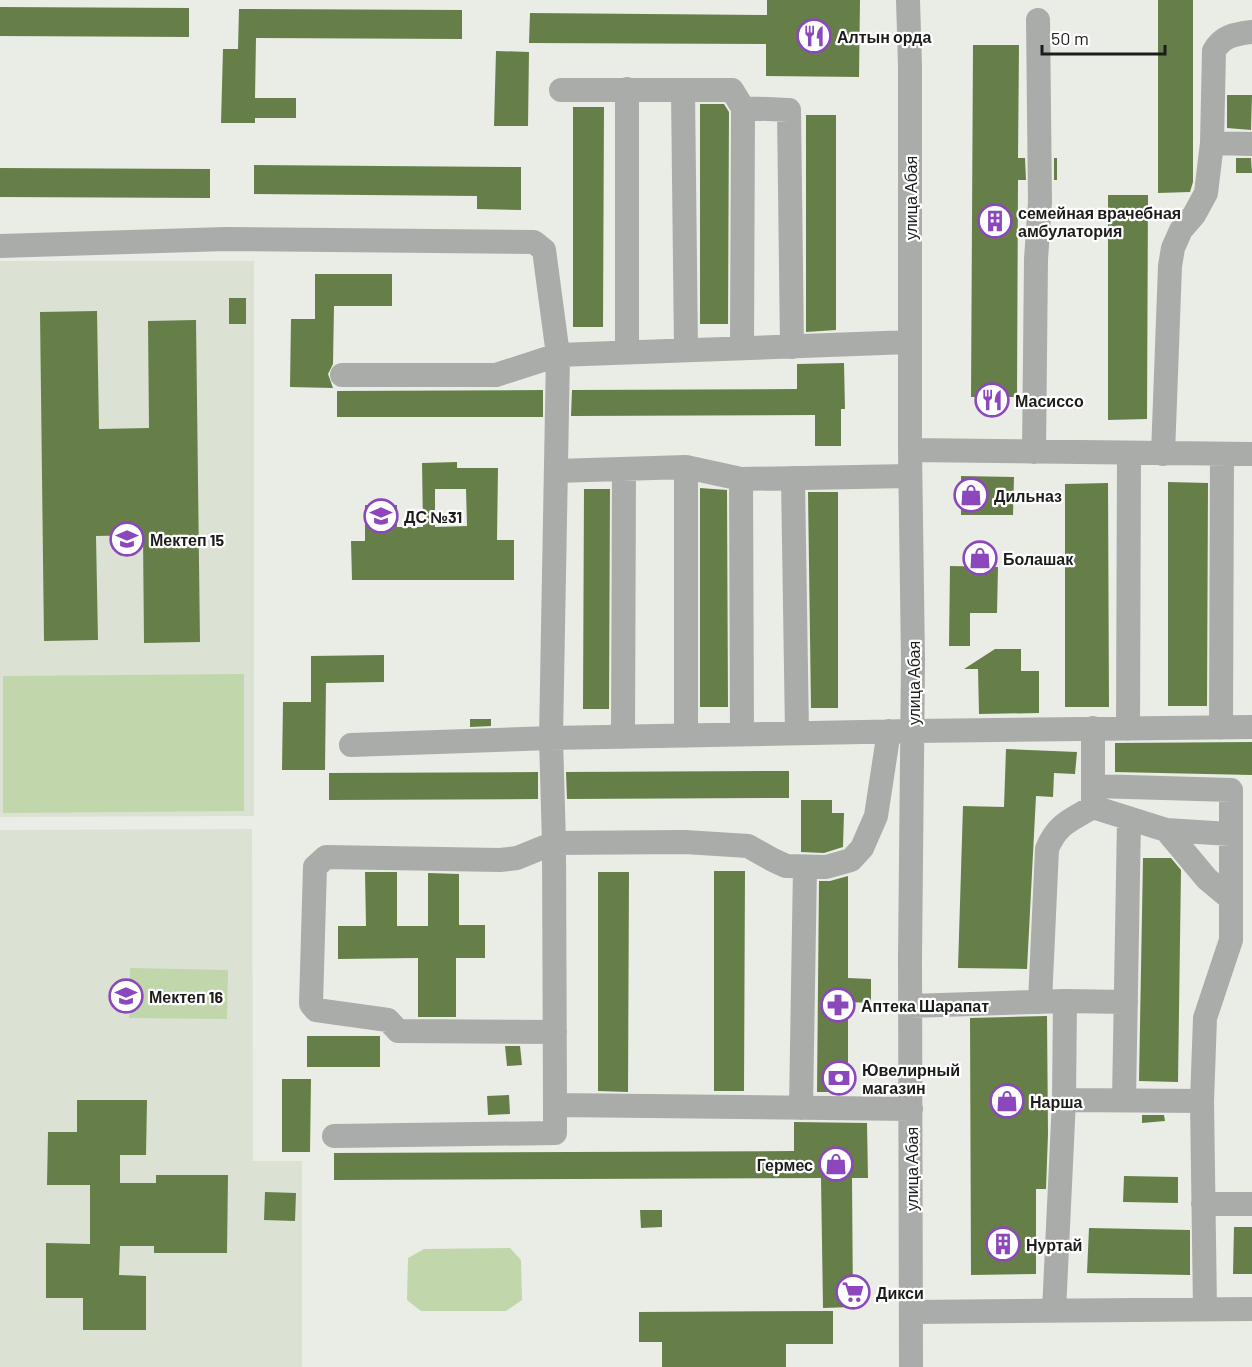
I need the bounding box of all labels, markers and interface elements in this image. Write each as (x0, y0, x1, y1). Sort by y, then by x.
restaurant icon: Алтын орда (796, 18, 832, 54)
scale bar (1042, 18, 1165, 56)
place label: Алтын орда (837, 27, 931, 46)
text: 50 m (1051, 27, 1089, 49)
street label: улица Абая (901, 156, 920, 240)
building icon: семейная врачебная амбулатория (977, 203, 1013, 239)
place label: семейная врачебная амбулатория (1018, 203, 1181, 240)
restaurant icon: Масиссо (974, 382, 1010, 418)
place label: Масиссо (1015, 391, 1084, 410)
shop icon: Дильназ (953, 477, 989, 513)
place label: Дильназ (994, 486, 1062, 505)
school or university icon: ДС №31 (363, 498, 399, 534)
place label: ДС №31 (404, 507, 462, 526)
school or university icon: Мектеп 15 (109, 521, 145, 557)
place label: Мектеп 15 (150, 530, 224, 549)
shop icon: Болашак (962, 540, 998, 576)
place label: Болашак (1003, 549, 1074, 568)
street label: улица Абая (904, 641, 923, 725)
school or university icon: Мектеп 16 (108, 978, 144, 1014)
place label: Мектеп 16 (149, 987, 223, 1006)
pharmacy icon: Аптека Шарапат (820, 987, 856, 1023)
place label: Аптека Шарапат (861, 996, 989, 1015)
bank icon: Ювелирный магазин (821, 1060, 857, 1096)
place label: Ювелирный магазин (862, 1060, 960, 1097)
shop icon: Нарша (989, 1083, 1025, 1119)
place label: Нарша (1030, 1092, 1083, 1111)
street label: улица Абая (902, 1127, 921, 1211)
shop icon: Гермес (818, 1146, 854, 1182)
place label: Гермес (757, 1155, 813, 1174)
building icon: Нуртай (985, 1226, 1021, 1262)
place label: Нуртай (1026, 1235, 1082, 1254)
supermarket icon: Дикси (835, 1274, 871, 1310)
place label: Дикси (876, 1283, 924, 1302)

